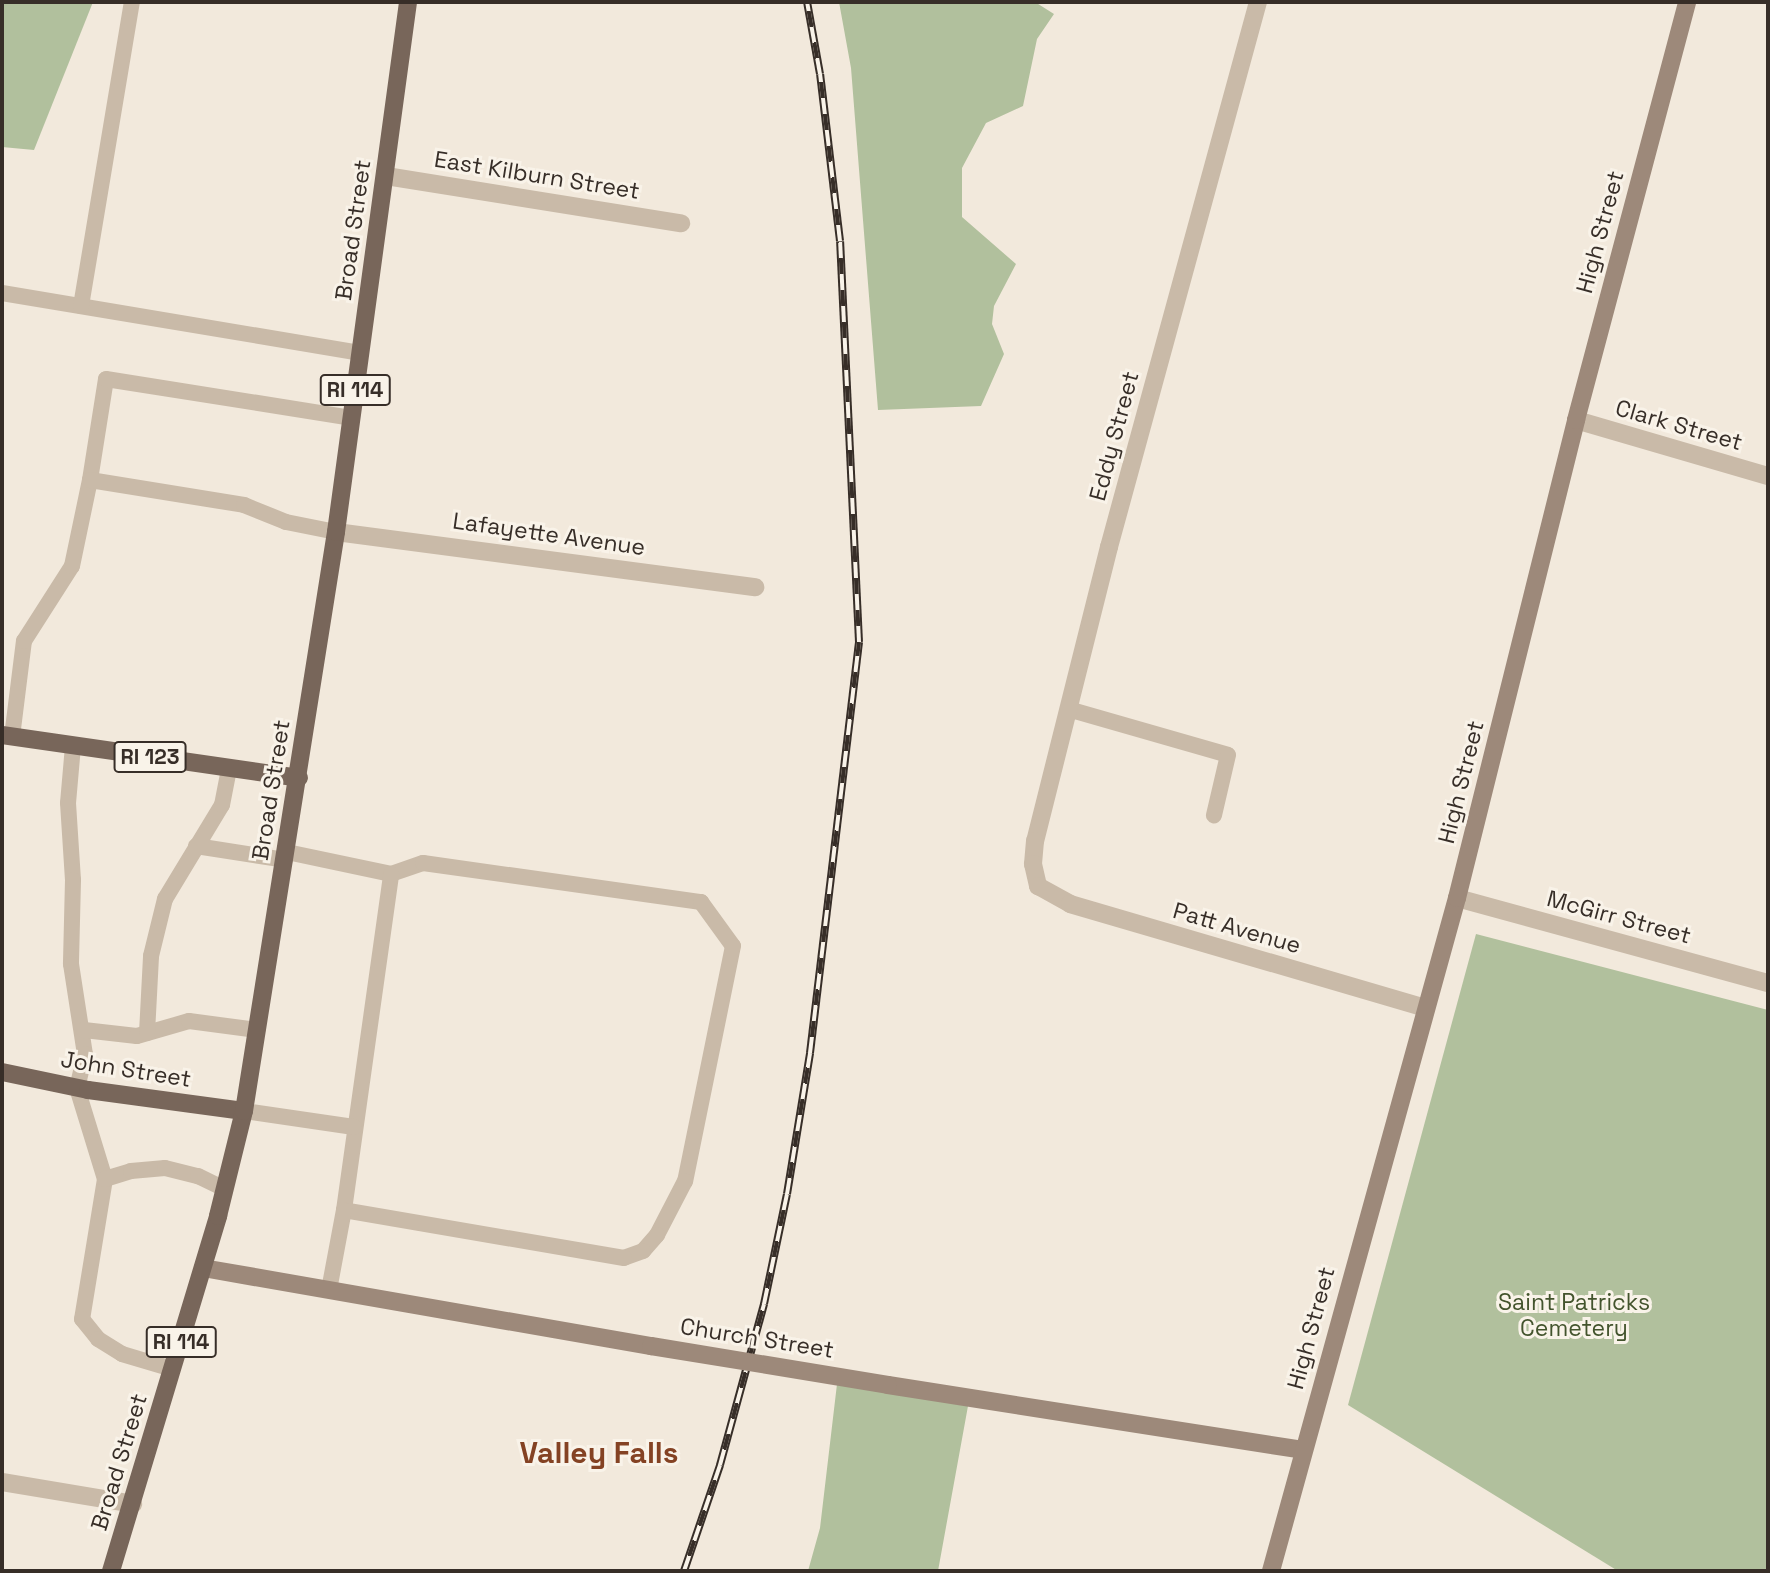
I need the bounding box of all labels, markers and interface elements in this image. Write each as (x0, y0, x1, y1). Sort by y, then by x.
street label: East Kilburn Street (432, 145, 642, 205)
street label: Broad Street (329, 158, 377, 302)
street label: High Street (1570, 168, 1630, 296)
street label: Eddy Street (1083, 368, 1145, 504)
road number: RI 114 (318, 372, 392, 408)
street label: Clark Street (1612, 394, 1746, 456)
street label: Lafayette Avenue (451, 507, 647, 561)
street label: Broad Street (246, 718, 296, 862)
street label: High Street (1432, 718, 1490, 846)
road number: RI 123 (113, 740, 187, 774)
street label: McGirr Street (1544, 885, 1694, 949)
street label: Patt Avenue (1170, 897, 1304, 959)
street label: John Street (59, 1045, 193, 1093)
street label: High Street (1281, 1264, 1341, 1392)
park label: Saint Patricks Cemetery (1498, 1288, 1650, 1342)
street label: Church Street (678, 1312, 836, 1364)
road number: RI 114 (144, 1324, 218, 1360)
street label: Broad Street (85, 1390, 153, 1534)
district label: Valley Falls (519, 1435, 679, 1471)

